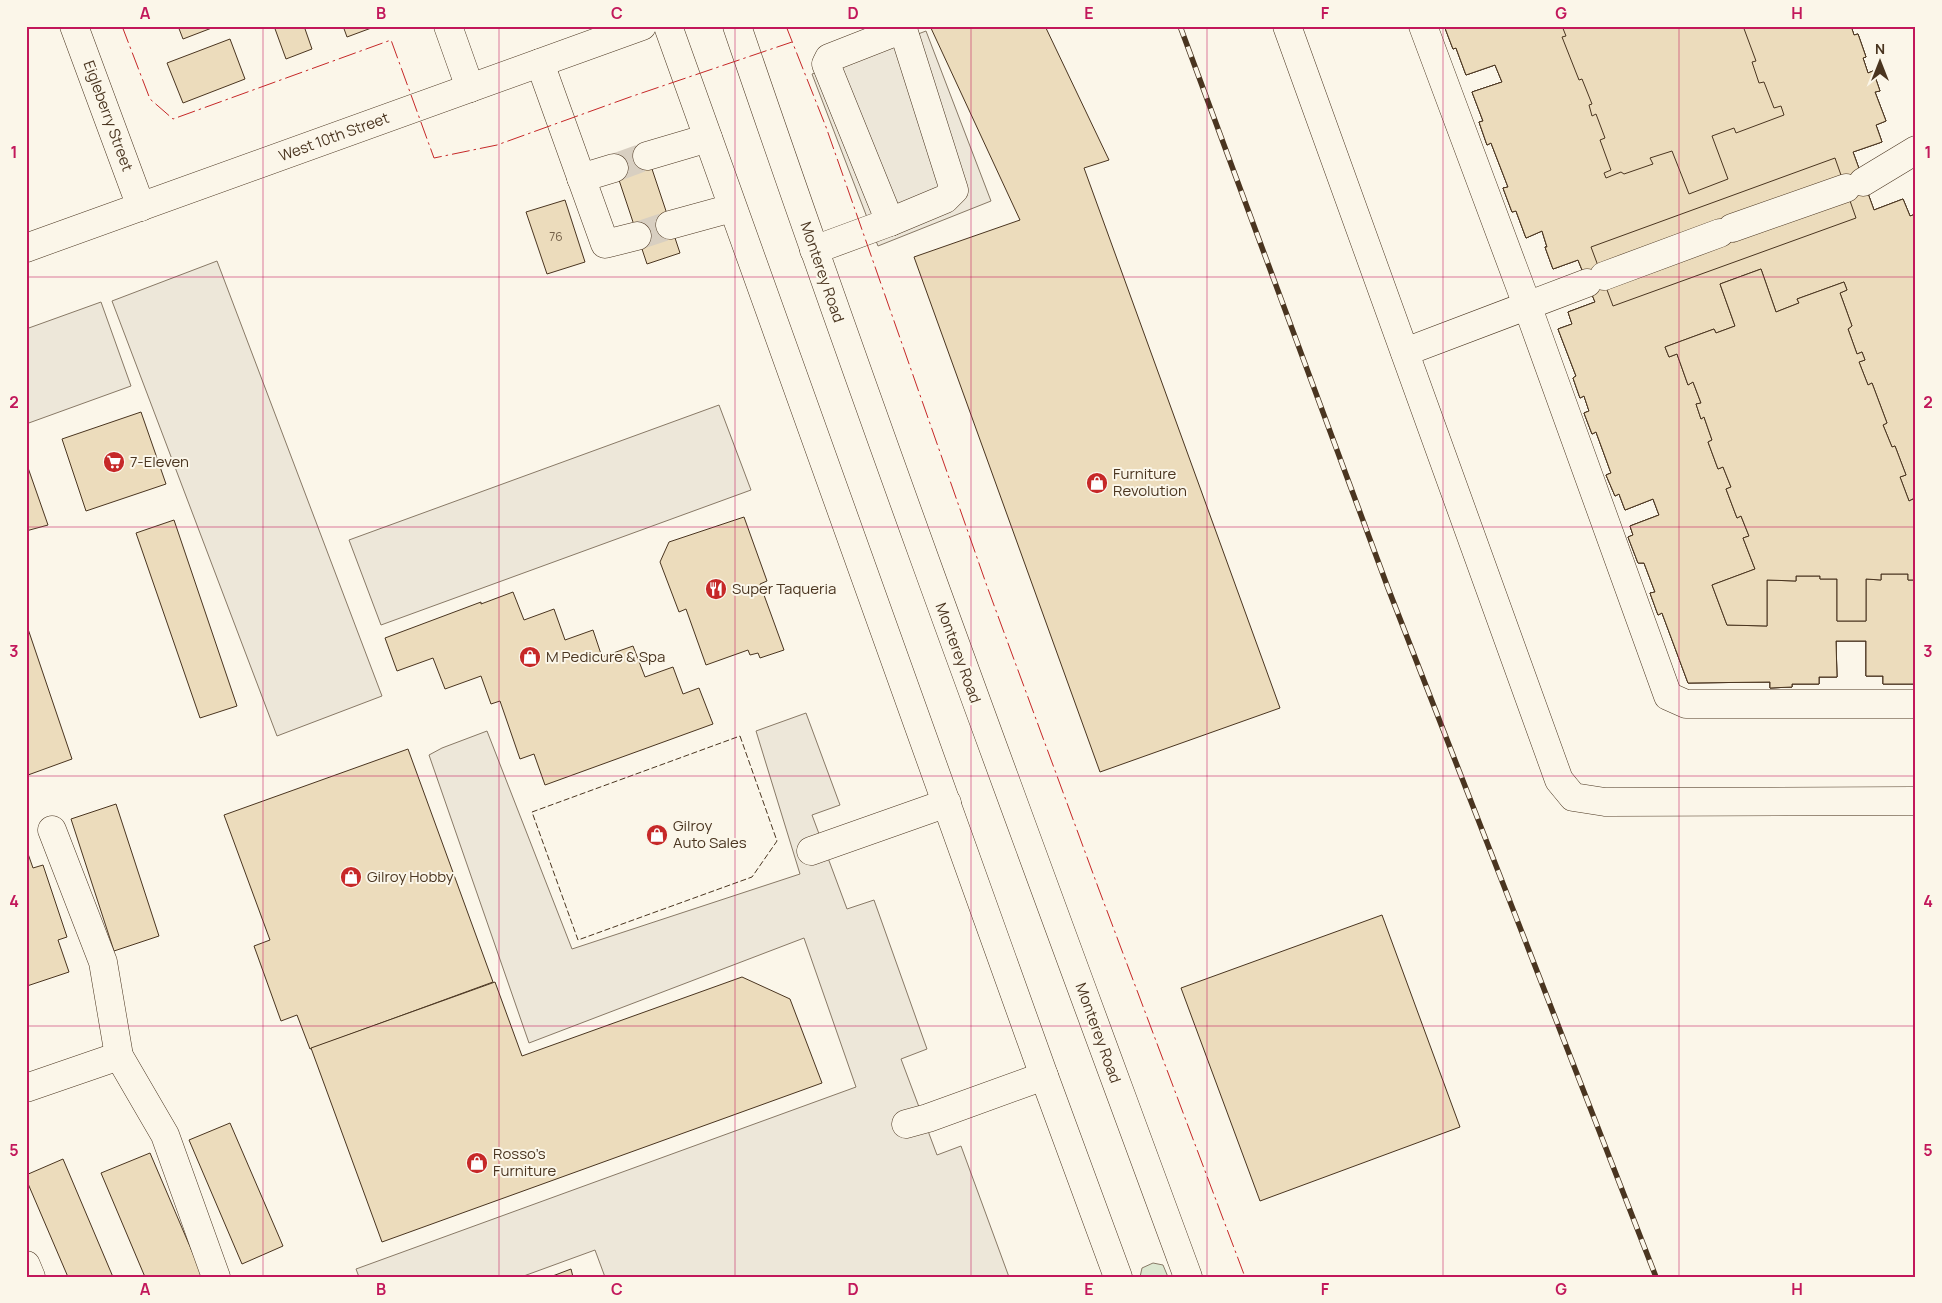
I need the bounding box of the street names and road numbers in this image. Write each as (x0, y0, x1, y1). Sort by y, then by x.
street label: Eigleberry Street (79, 57, 138, 174)
street label: West 10th Street (276, 107, 392, 166)
street label: Monterey Road (795, 219, 850, 325)
street label: Monterey Road (931, 600, 986, 706)
street label: Monterey Road (1071, 980, 1126, 1086)

